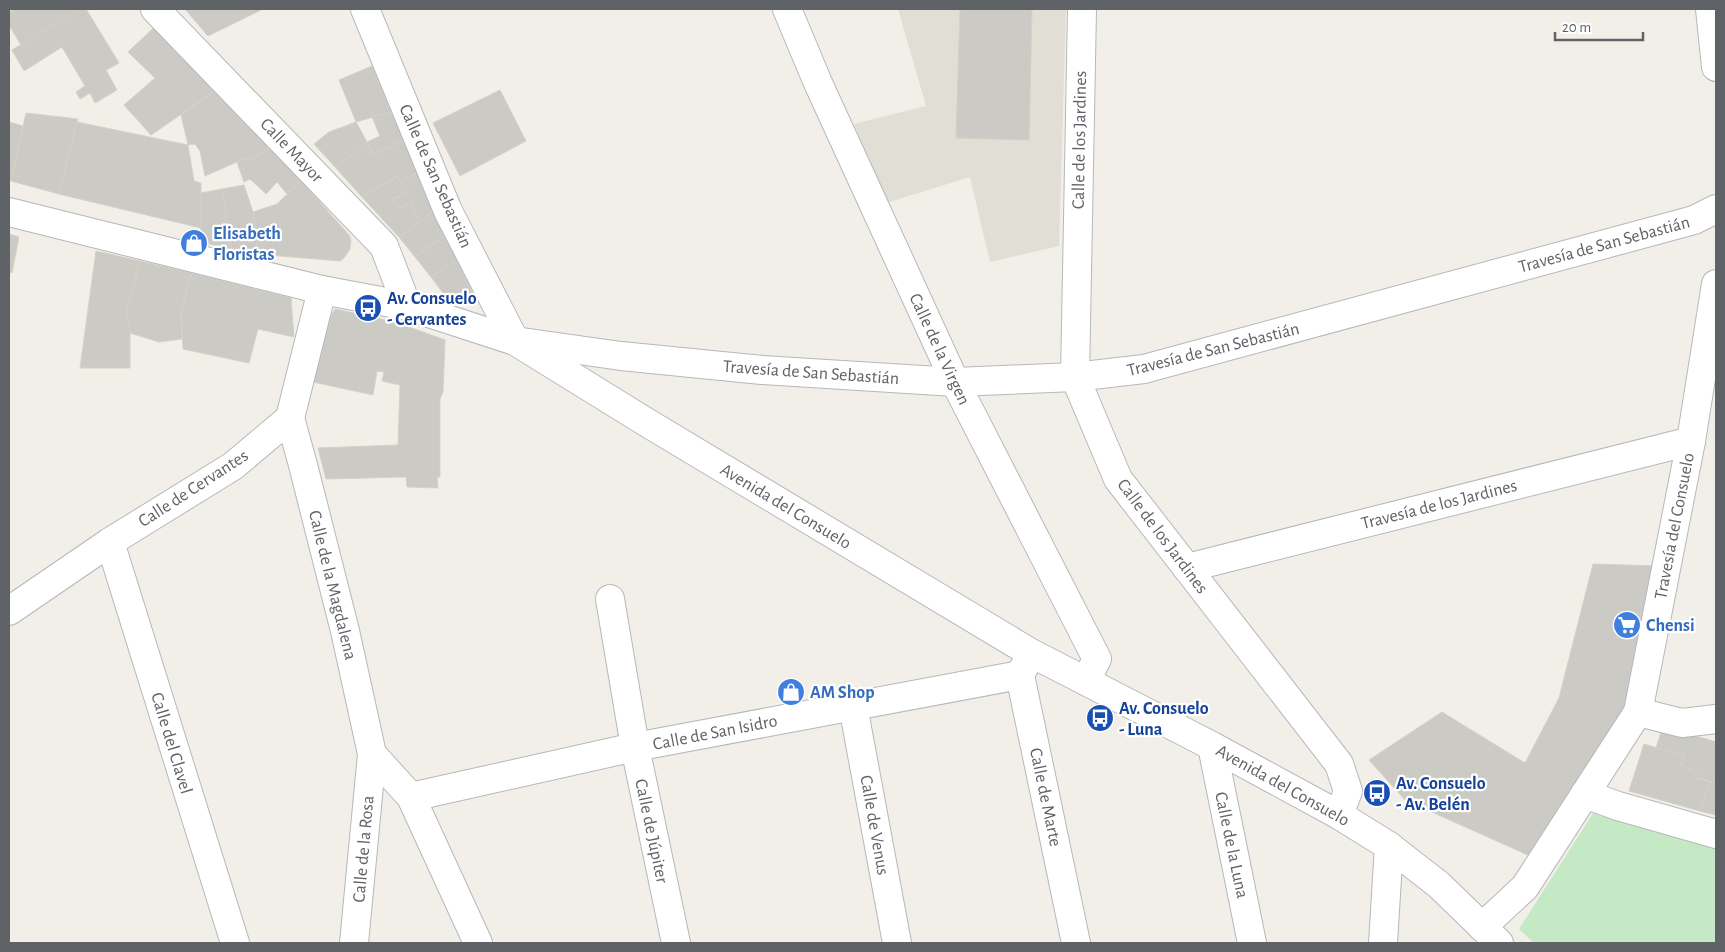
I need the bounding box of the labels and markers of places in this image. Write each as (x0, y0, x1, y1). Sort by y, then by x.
place label: Elisabeth Floristas (213, 225, 281, 264)
shop icon: Elisabeth Floristas (179, 228, 209, 258)
place label: Av. Consuelo - Cervantes (387, 290, 477, 329)
bus stop icon: Av. Consuelo - Cervantes (353, 293, 383, 323)
supermarket icon: Chensi (1612, 610, 1642, 640)
place label: Chensi (1646, 617, 1695, 635)
shop icon: AM Shop (776, 677, 806, 707)
place label: AM Shop (810, 684, 875, 702)
place label: Av. Consuelo - Luna (1119, 700, 1209, 739)
bus stop icon: Av. Consuelo - Luna (1085, 703, 1115, 733)
place label: Av. Consuelo - Av. Belén (1396, 775, 1486, 814)
bus stop icon: Av. Consuelo - Av. Belén (1362, 778, 1392, 808)

